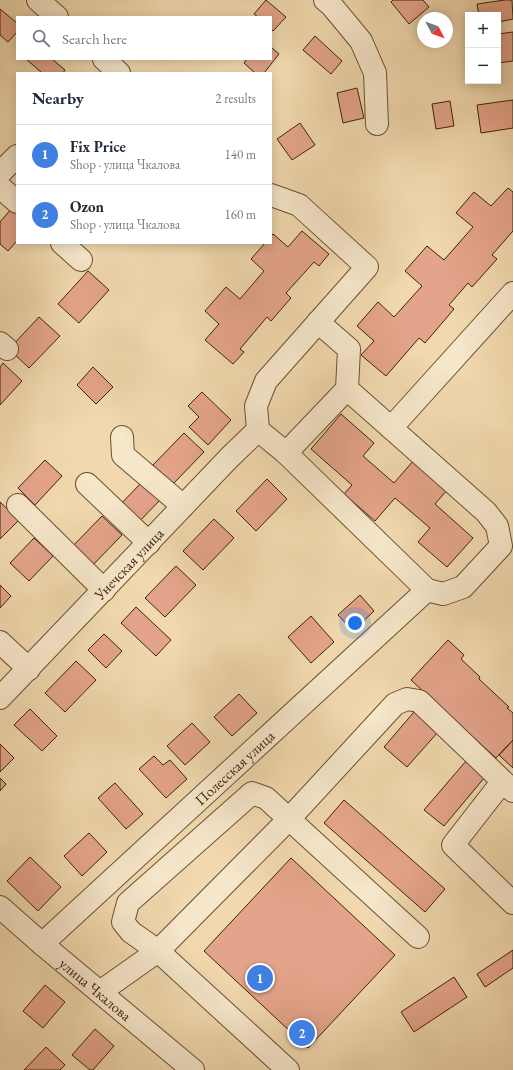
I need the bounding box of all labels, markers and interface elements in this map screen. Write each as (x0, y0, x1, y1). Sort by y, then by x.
north arrow (417, 12, 453, 48)
map controls (465, 12, 501, 84)
button: + (465, 12, 501, 48)
search box (16, 16, 272, 60)
icon: search (30, 27, 52, 49)
text: Search here (62, 29, 127, 48)
button: − (465, 48, 501, 84)
text: Nearby (32, 87, 84, 109)
text: 2 results (215, 90, 256, 107)
text: Fix Price (70, 137, 126, 156)
text: 1 (42, 146, 48, 163)
text: 140 m (225, 146, 256, 163)
text: Shop · улица Чкалова (70, 156, 180, 173)
text: Ozon (70, 197, 104, 216)
text: 2 (42, 206, 48, 223)
text: 160 m (225, 206, 256, 223)
text: Shop · улица Чкалова (70, 216, 180, 233)
street label: Унечская улица (89, 523, 167, 604)
your location (345, 613, 365, 633)
street label: Полесская улица (190, 726, 278, 809)
street label: улица Чкалова (56, 953, 136, 1024)
pin: 1 (247, 963, 273, 993)
pin: 2 (289, 1018, 315, 1048)

